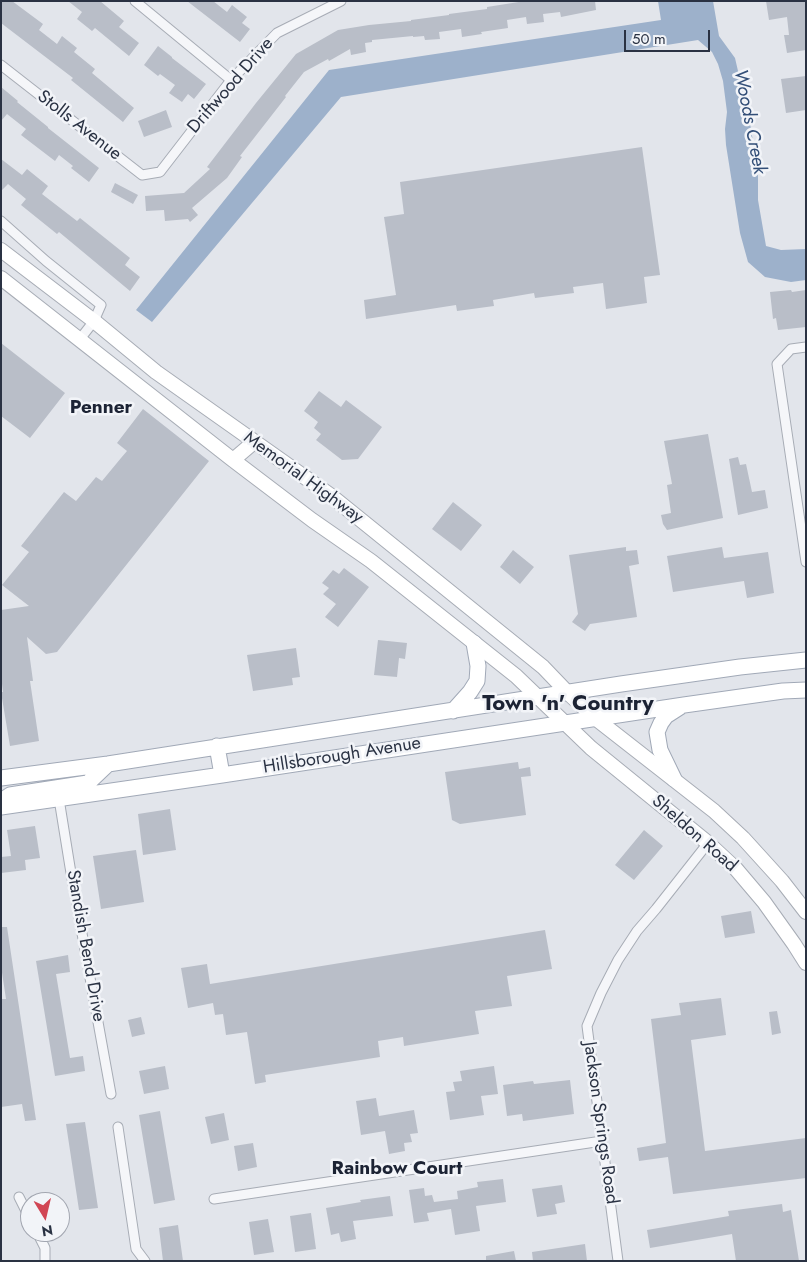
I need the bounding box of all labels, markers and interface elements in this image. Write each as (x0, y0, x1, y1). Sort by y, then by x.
scale bar (627, 20, 713, 52)
text: 50 m (632, 28, 666, 50)
street label: Driftwood Drive (184, 34, 278, 138)
water label: Woods Creek (728, 68, 770, 176)
street label: Stolls Avenue (33, 86, 125, 166)
district label: Penner (70, 397, 132, 419)
street label: Memorial Highway (239, 427, 367, 529)
district label: Town 'n' Country (482, 692, 654, 718)
street label: Hillsborough Avenue (262, 733, 422, 779)
street label: Sheldon Road (647, 791, 741, 877)
street label: Standish Bend Drive (61, 868, 109, 1024)
street label: Jackson Springs Road (578, 1040, 622, 1206)
district label: Rainbow Court (332, 1158, 462, 1180)
north arrow (20, 1192, 70, 1242)
text: N (40, 1220, 54, 1242)

